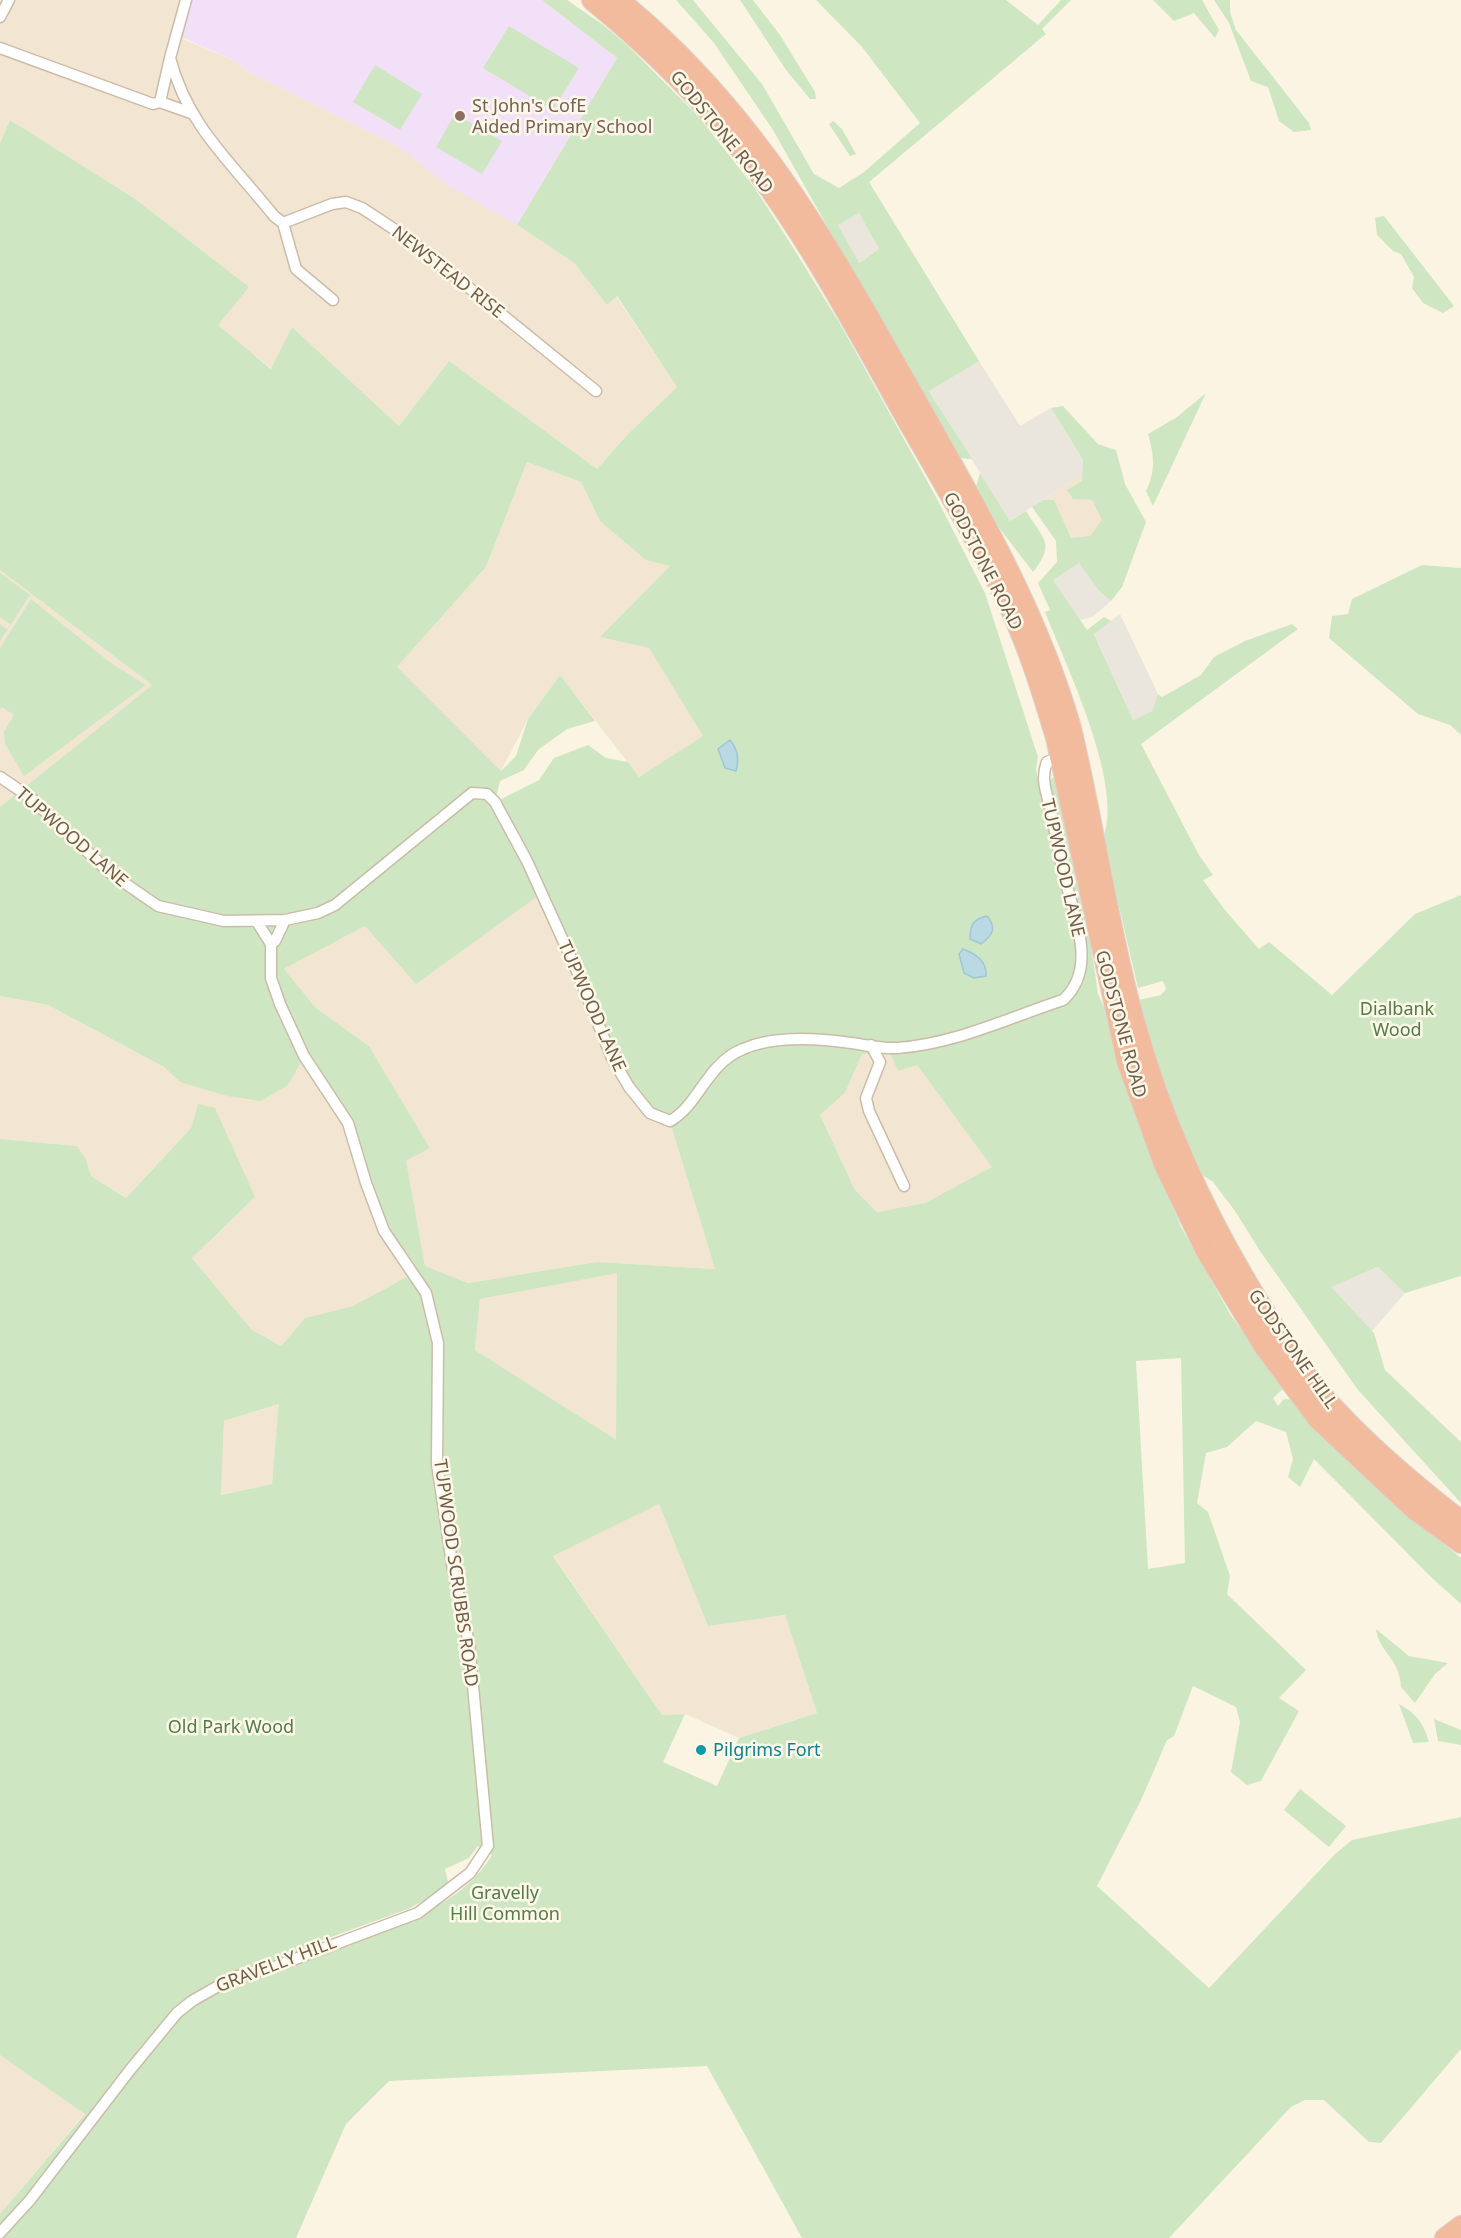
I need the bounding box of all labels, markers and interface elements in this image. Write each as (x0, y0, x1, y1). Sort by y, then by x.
street label: GODSTONE ROAD (666, 65, 780, 198)
place label: St John's CofE Aided Primary School (472, 93, 652, 138)
marker: St John's CofE Aided Primary School (453, 109, 467, 123)
street label: NEWSTEAD RISE (387, 220, 510, 323)
street label: GODSTONE ROAD (939, 487, 1029, 634)
street label: TUPWOOD LANE (12, 781, 134, 892)
street label: TUPWOOD LANE (1036, 796, 1092, 939)
street label: TUPWOOD LANE (553, 936, 633, 1075)
street label: GODSTONE ROAD (1091, 947, 1153, 1100)
park label: Dialbank Wood (1360, 996, 1435, 1041)
street label: GODSTONE HILL (1244, 1284, 1344, 1413)
street label: TUPWOOD SCRUBBS ROAD (429, 1457, 485, 1688)
park label: Old Park Wood (168, 1714, 294, 1738)
place label: Pilgrims Fort (713, 1737, 821, 1761)
marker: Pilgrims Fort (694, 1743, 708, 1757)
park label: Gravelly Hill Common (450, 1880, 560, 1925)
street label: GRAVELLY HILL (212, 1929, 339, 1997)

